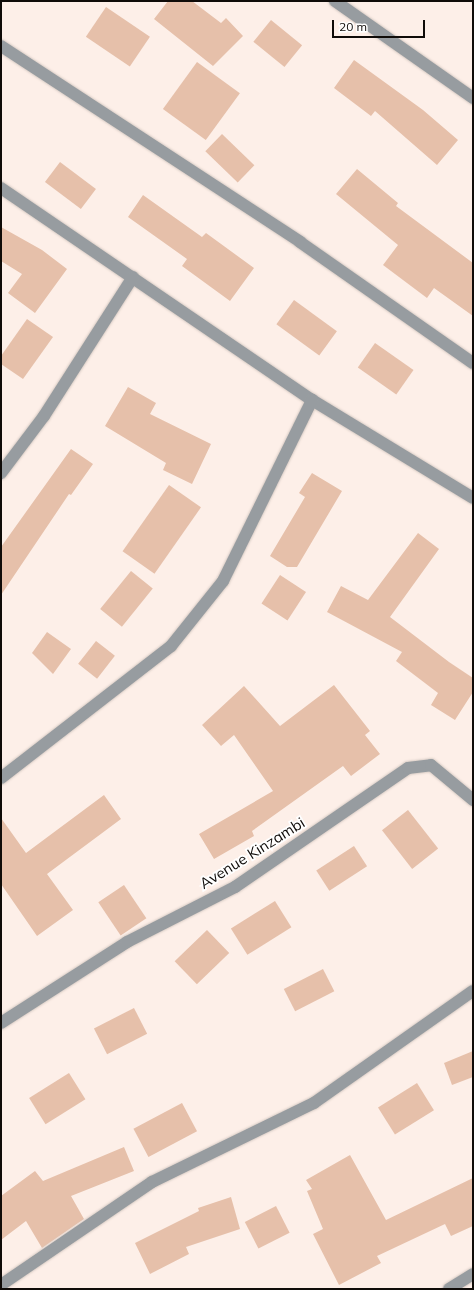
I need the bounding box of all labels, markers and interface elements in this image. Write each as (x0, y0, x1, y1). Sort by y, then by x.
scale bar (334, 12, 427, 38)
text: 20 m (339, 19, 367, 34)
street label: Avenue Kinzambi (196, 813, 308, 893)

